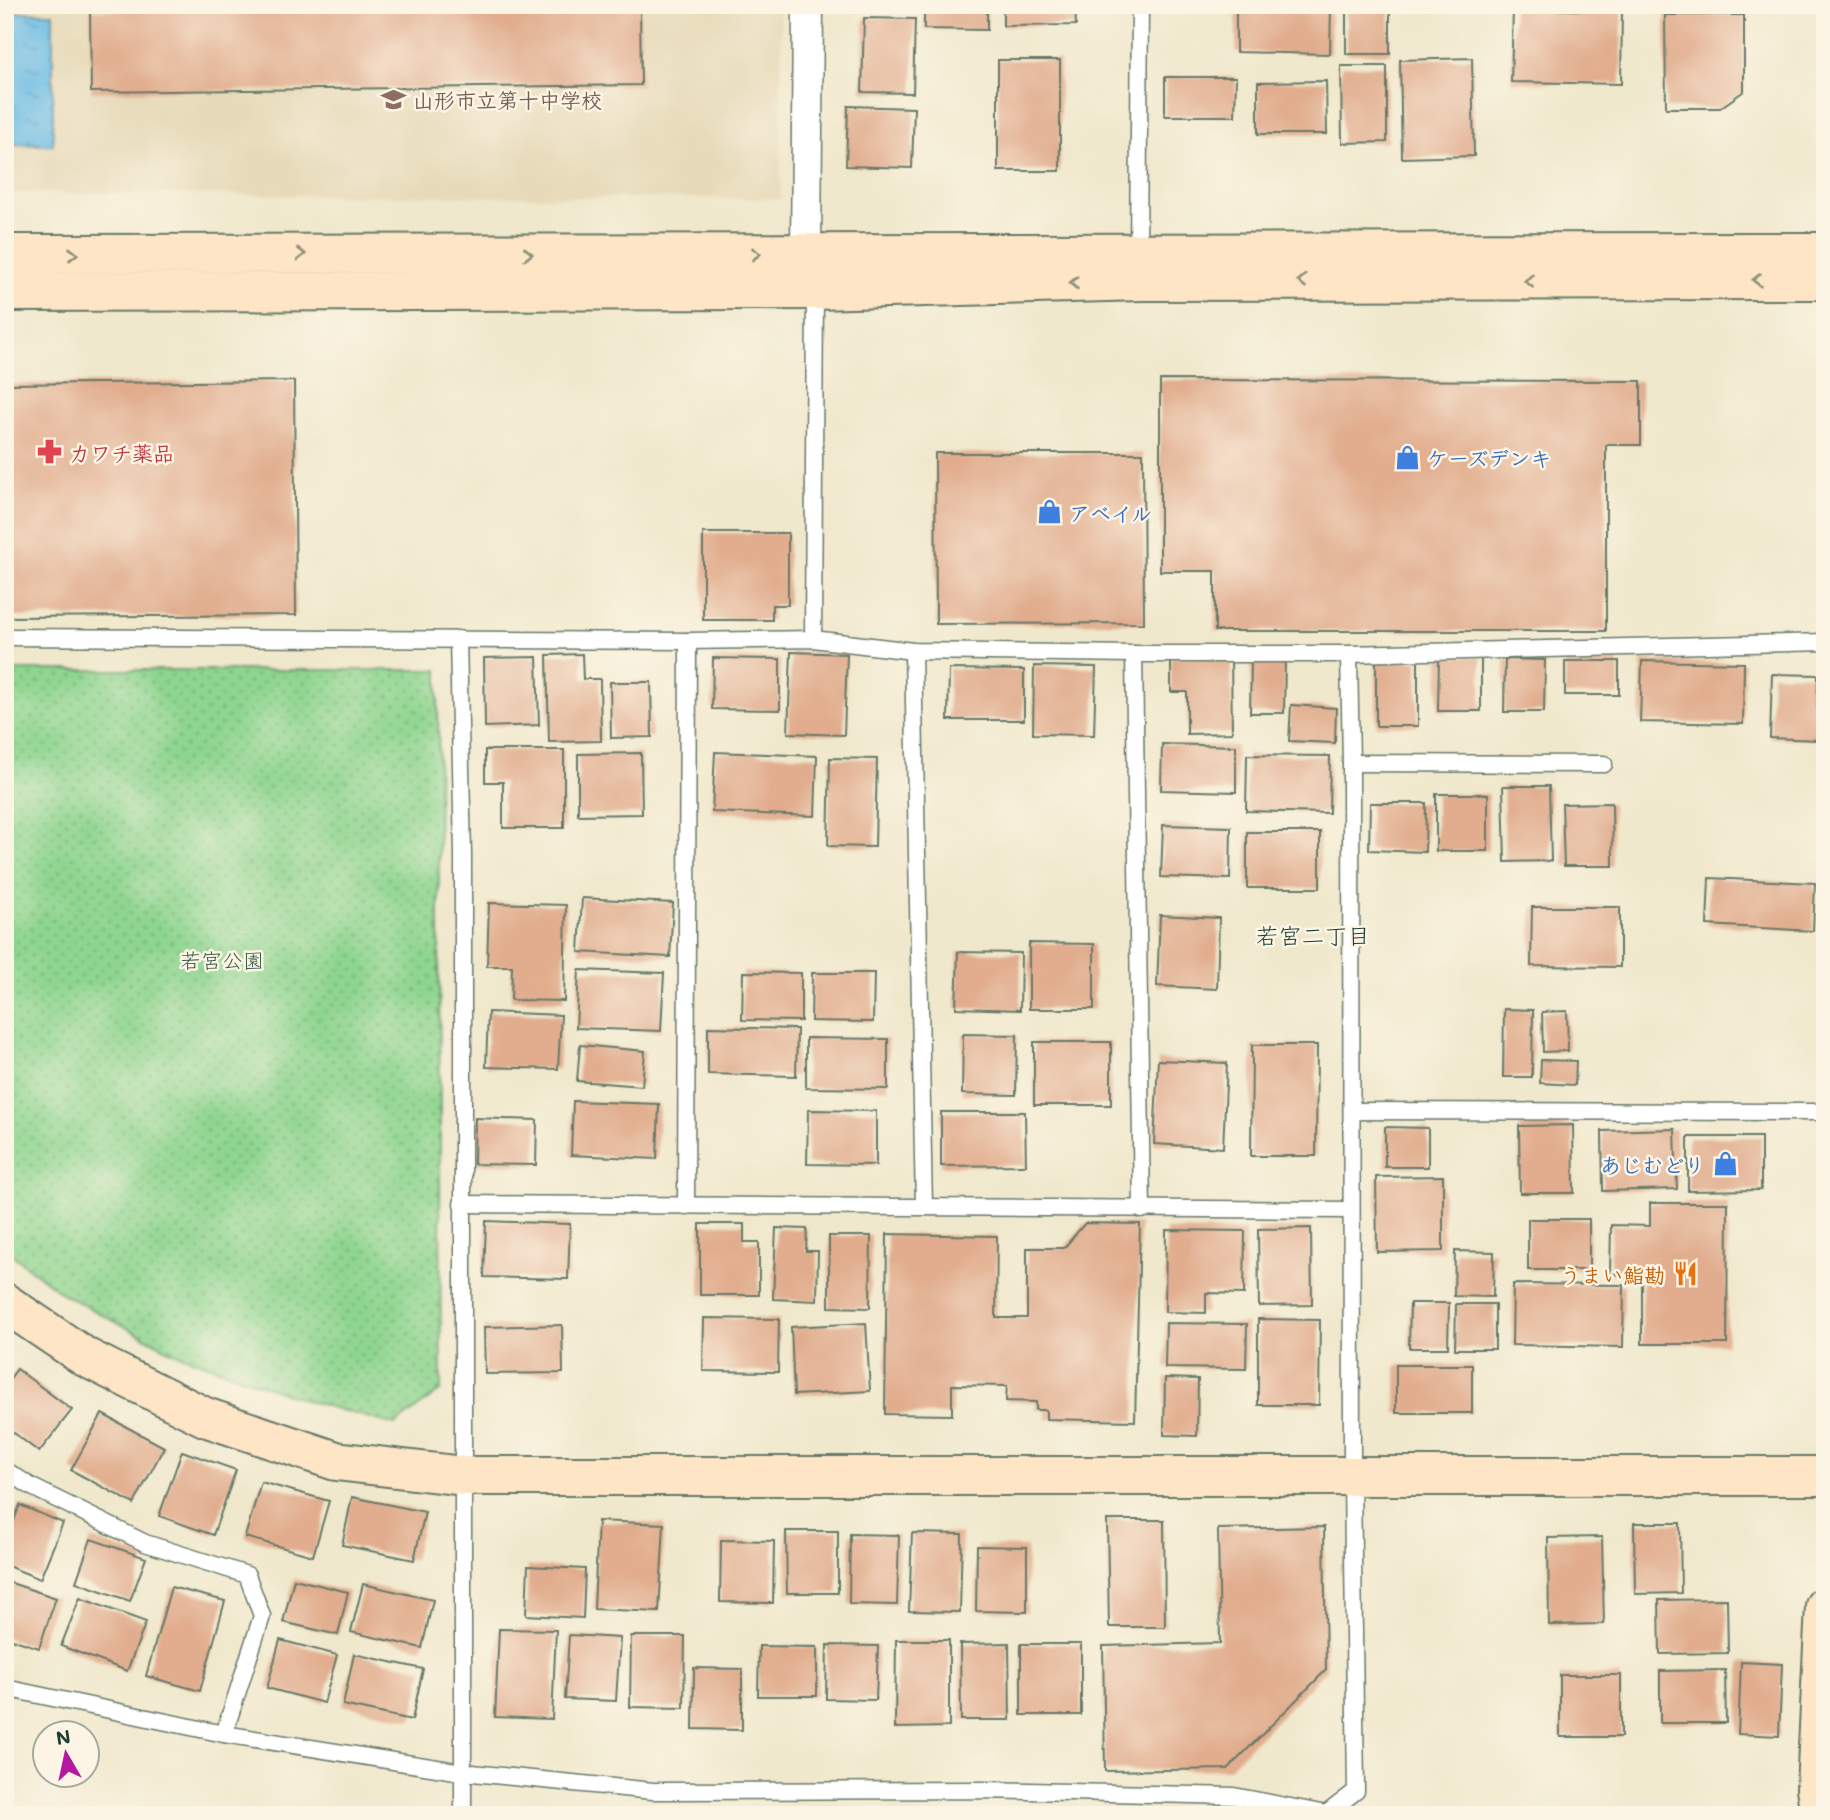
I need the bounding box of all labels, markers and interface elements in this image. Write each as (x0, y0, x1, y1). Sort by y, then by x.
school or university icon: 山形市立第十中学校 (379, 85, 407, 113)
place label: 山形市立第十中学校 (413, 86, 602, 113)
one-way arrow (69, 246, 79, 262)
one-way arrow (296, 246, 307, 262)
one-way arrow (524, 246, 534, 262)
one-way arrow (751, 246, 762, 262)
one-way arrow (1751, 272, 1761, 288)
one-way arrow (1296, 273, 1306, 289)
one-way arrow (1523, 273, 1534, 289)
one-way arrow (1068, 275, 1079, 291)
pharmacy icon: カワチ薬品 (35, 438, 63, 466)
place label: カワチ薬品 (69, 439, 174, 466)
shop icon: ケーズデンキ (1393, 443, 1421, 471)
place label: ケーズデンキ (1427, 444, 1551, 471)
shop icon: アベイル (1035, 498, 1063, 526)
place label: アベイル (1069, 499, 1152, 526)
district label: 若宮二丁目 (1256, 920, 1371, 950)
park label: 若宮公園 (180, 946, 264, 973)
shop icon: あじむどり (1711, 1150, 1739, 1178)
place label: あじむどり (1600, 1151, 1705, 1178)
restaurant icon: うまい鮨勘 (1671, 1260, 1699, 1288)
place label: うまい鮨勘 (1560, 1261, 1665, 1288)
north arrow (32, 1718, 102, 1788)
text: N (54, 1723, 72, 1750)

